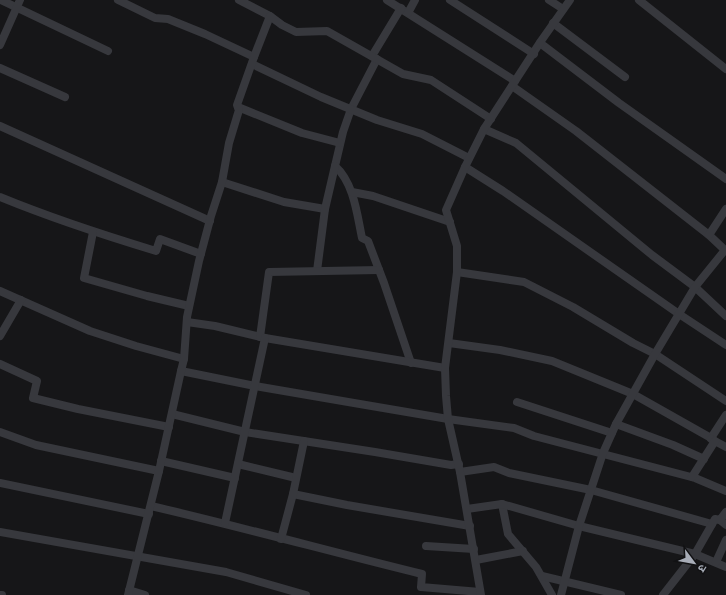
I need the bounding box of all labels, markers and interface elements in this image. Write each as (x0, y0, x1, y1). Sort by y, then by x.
north arrow (674, 543, 714, 583)
text: उ (695, 562, 710, 575)

